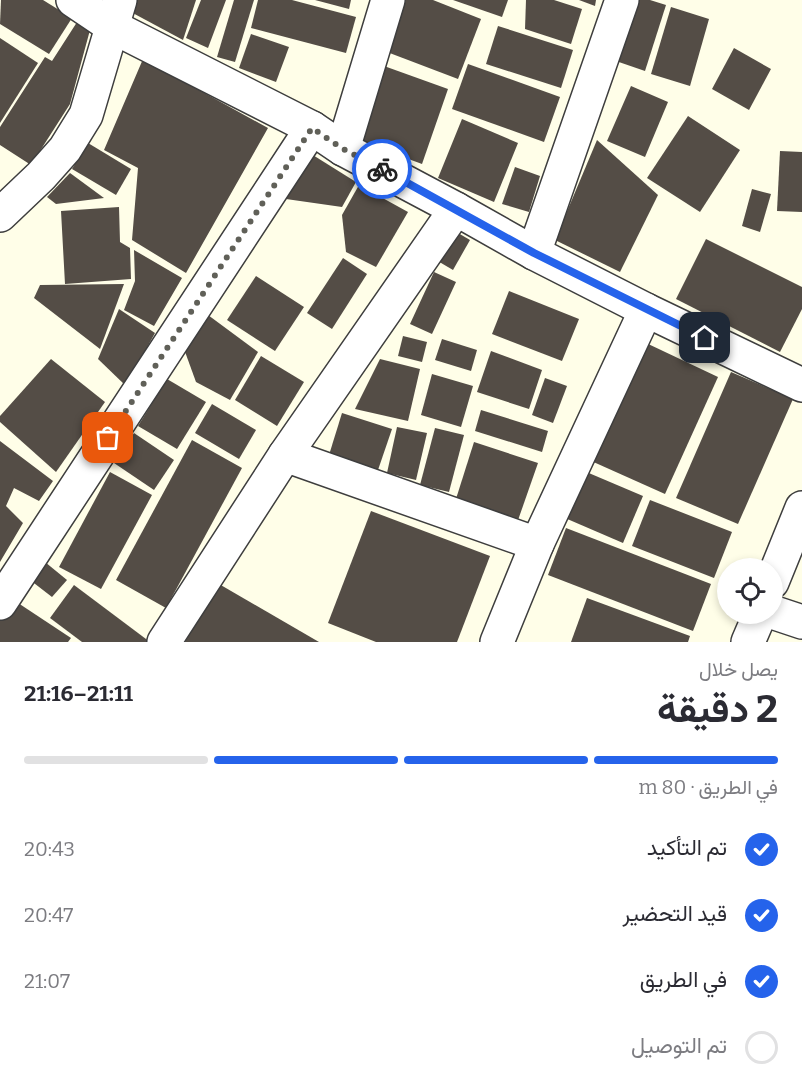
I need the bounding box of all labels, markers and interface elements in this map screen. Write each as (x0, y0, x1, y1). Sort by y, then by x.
courier (352, 139, 412, 199)
icon: bike (366, 153, 399, 186)
pin (679, 312, 730, 363)
icon: home (688, 321, 721, 354)
pin (82, 412, 133, 463)
icon: bag (91, 421, 124, 454)
map controls (717, 558, 783, 624)
button: locate (717, 558, 783, 624)
text: يصل خلال (699, 657, 778, 681)
text: 21:11–21:16 (24, 680, 133, 707)
text: 2 دقيقة (657, 686, 778, 732)
text: في الطريق · 80 m (638, 775, 778, 799)
icon: check (745, 833, 778, 866)
text: تم التأكيد (647, 834, 727, 861)
text: 20:43 (24, 837, 75, 861)
icon: check (745, 899, 778, 932)
text: قيد التحضير (622, 900, 727, 927)
text: 20:47 (24, 903, 73, 927)
icon: check (745, 965, 778, 998)
text: في الطريق (640, 966, 727, 993)
text: 21:07 (24, 969, 70, 993)
text: تم التوصيل (631, 1032, 727, 1059)

